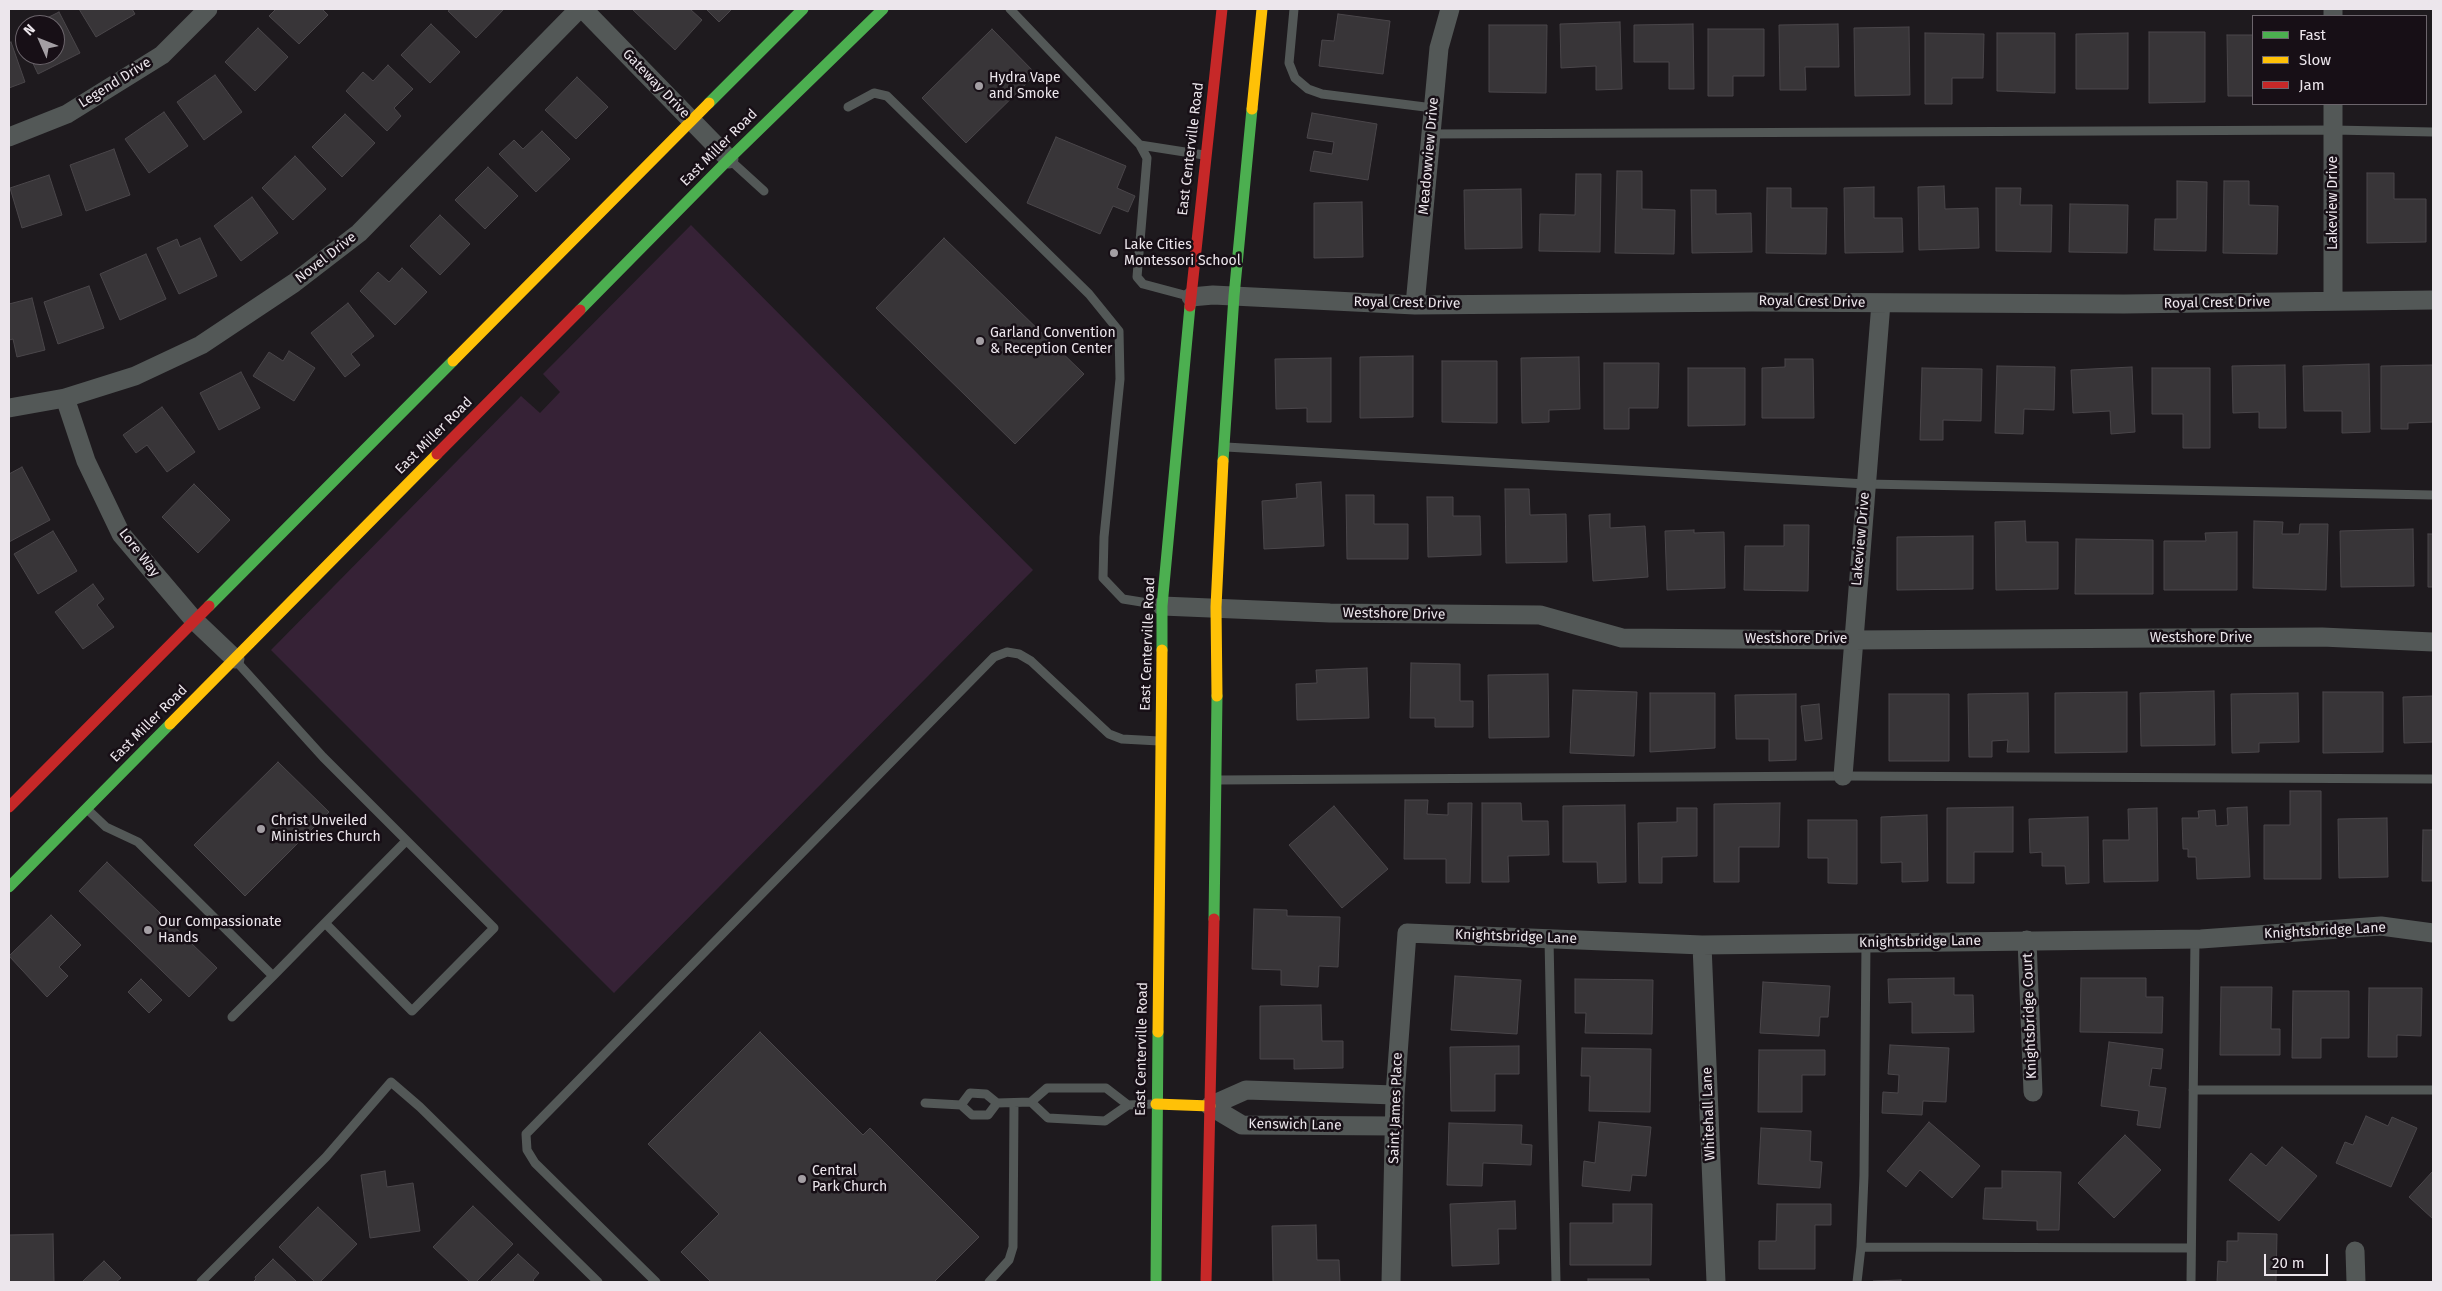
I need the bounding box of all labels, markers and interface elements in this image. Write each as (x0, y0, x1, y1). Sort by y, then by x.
north arrow (15, 15, 65, 65)
legend (2252, 15, 2427, 105)
text: N (20, 21, 39, 39)
text: Fast (2299, 26, 2326, 44)
street label: Gateway Drive (619, 46, 693, 122)
text: Slow (2299, 51, 2331, 69)
street label: Legend Drive (76, 54, 154, 112)
place label: Hydra Vape and Smoke (989, 70, 1061, 102)
text: Jam (2299, 76, 2325, 94)
marker: Hydra Vape and Smoke (973, 80, 985, 92)
street label: East Centerville Road (1174, 81, 1208, 217)
street label: Meadowview Drive (1416, 97, 1442, 215)
street label: East Miller Road (677, 106, 761, 190)
street label: Lakeview Drive (2325, 156, 2341, 250)
street label: Novel Drive (292, 229, 360, 287)
place label: Lake Cities Montessori School (1124, 237, 1241, 270)
marker: Lake Cities Montessori School (1108, 247, 1120, 259)
street label: Royal Crest Drive (1759, 293, 1865, 311)
street label: Royal Crest Drive (1354, 294, 1460, 312)
street label: Royal Crest Drive (2164, 294, 2270, 312)
place label: Garland Convention & Reception Center (990, 325, 1116, 358)
marker: Garland Convention & Reception Center (974, 335, 986, 347)
street label: East Miller Road (392, 394, 476, 478)
street label: Lakeview Drive (1849, 491, 1873, 587)
street label: Lore Way (115, 526, 163, 580)
street label: East Centerville Road (1137, 577, 1159, 711)
street label: Westshore Drive (1343, 605, 1445, 623)
street label: Westshore Drive (2150, 630, 2252, 646)
street label: Westshore Drive (1745, 631, 1847, 647)
street label: East Miller Road (107, 682, 191, 766)
place label: Christ Unveiled Ministries Church (271, 813, 381, 846)
marker: Christ Unveiled Ministries Church (255, 823, 267, 835)
place label: Our Compassionate Hands (158, 914, 282, 946)
street label: Knightsbridge Lane (2264, 919, 2386, 943)
marker: Our Compassionate Hands (142, 924, 154, 936)
street label: Knightsbridge Lane (1455, 926, 1577, 948)
street label: Knightsbridge Lane (1859, 933, 1981, 951)
street label: Knightsbridge Court (2019, 953, 2041, 1079)
street label: East Centerville Road (1132, 982, 1152, 1116)
street label: Saint James Place (1386, 1052, 1406, 1164)
street label: Whitehall Lane (1699, 1067, 1719, 1161)
street label: Kenswich Lane (1248, 1116, 1342, 1134)
place label: Central Park Church (812, 1163, 887, 1196)
marker: Central Park Church (796, 1173, 808, 1185)
scale bar (2267, 1244, 2331, 1276)
text: 20 m (2272, 1254, 2305, 1272)

